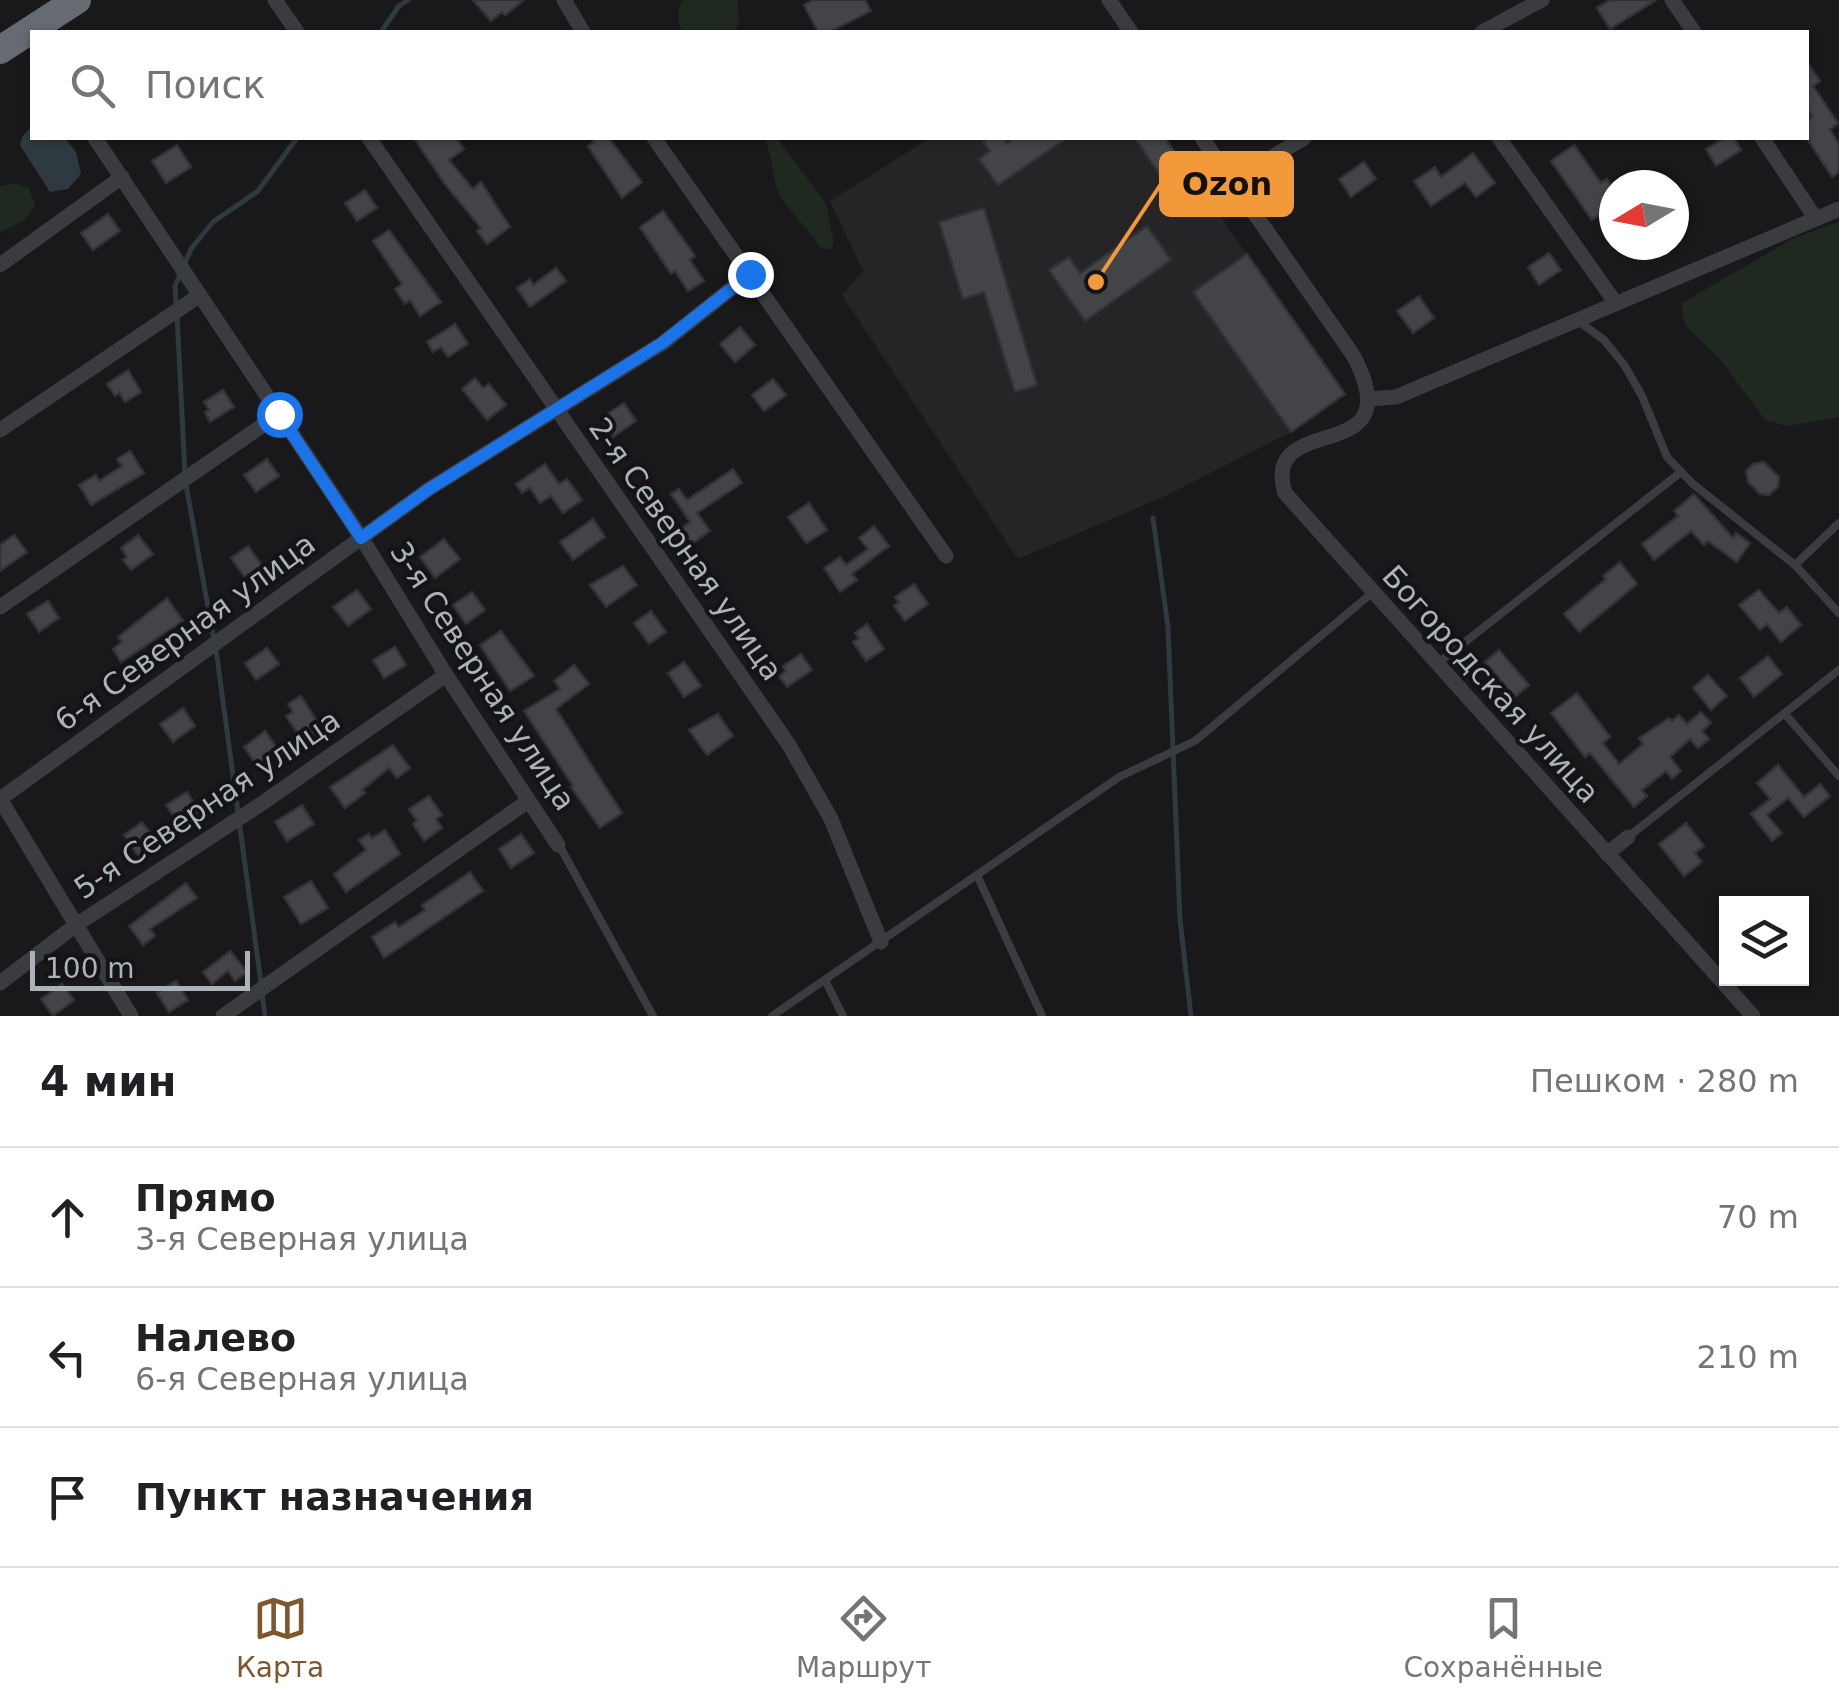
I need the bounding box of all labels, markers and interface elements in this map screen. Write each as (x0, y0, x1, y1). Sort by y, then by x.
search box (30, 30, 1809, 140)
icon: search (65, 58, 120, 113)
text: Поиск (145, 63, 265, 107)
callout: Ozon (1161, 153, 1292, 215)
text: Ozon (1182, 165, 1272, 203)
north arrow (1599, 170, 1689, 260)
route end (728, 252, 774, 298)
route start (257, 392, 303, 438)
street label: 2-я Северная улица (582, 411, 790, 687)
street label: 6-я Северная улица (48, 526, 322, 738)
street label: 3-я Северная улица (383, 535, 583, 817)
street label: Богородская улица (1375, 558, 1607, 810)
street label: 5-я Северная улица (68, 702, 346, 906)
map controls (1719, 896, 1809, 986)
button: layers (1719, 896, 1809, 986)
scale bar (30, 946, 250, 990)
text: 100 m (45, 952, 135, 985)
text: 4 мин (40, 1057, 177, 1106)
text: Пешком · 280 m (1530, 1062, 1799, 1100)
text: Прямо (135, 1176, 276, 1220)
icon: ahead (40, 1190, 95, 1245)
text: 70 m (1717, 1198, 1799, 1236)
text: 3-я Северная улица (135, 1220, 469, 1258)
text: Налево (135, 1316, 296, 1360)
icon: left (40, 1330, 95, 1385)
text: 210 m (1697, 1338, 1799, 1376)
text: 6-я Северная улица (135, 1360, 469, 1398)
icon: arrive (40, 1470, 95, 1525)
text: Пункт назначения (135, 1475, 534, 1519)
tab: Карта (236, 1591, 324, 1684)
tab: Маршрут (796, 1591, 931, 1684)
tab: Сохранённые (1403, 1591, 1603, 1684)

